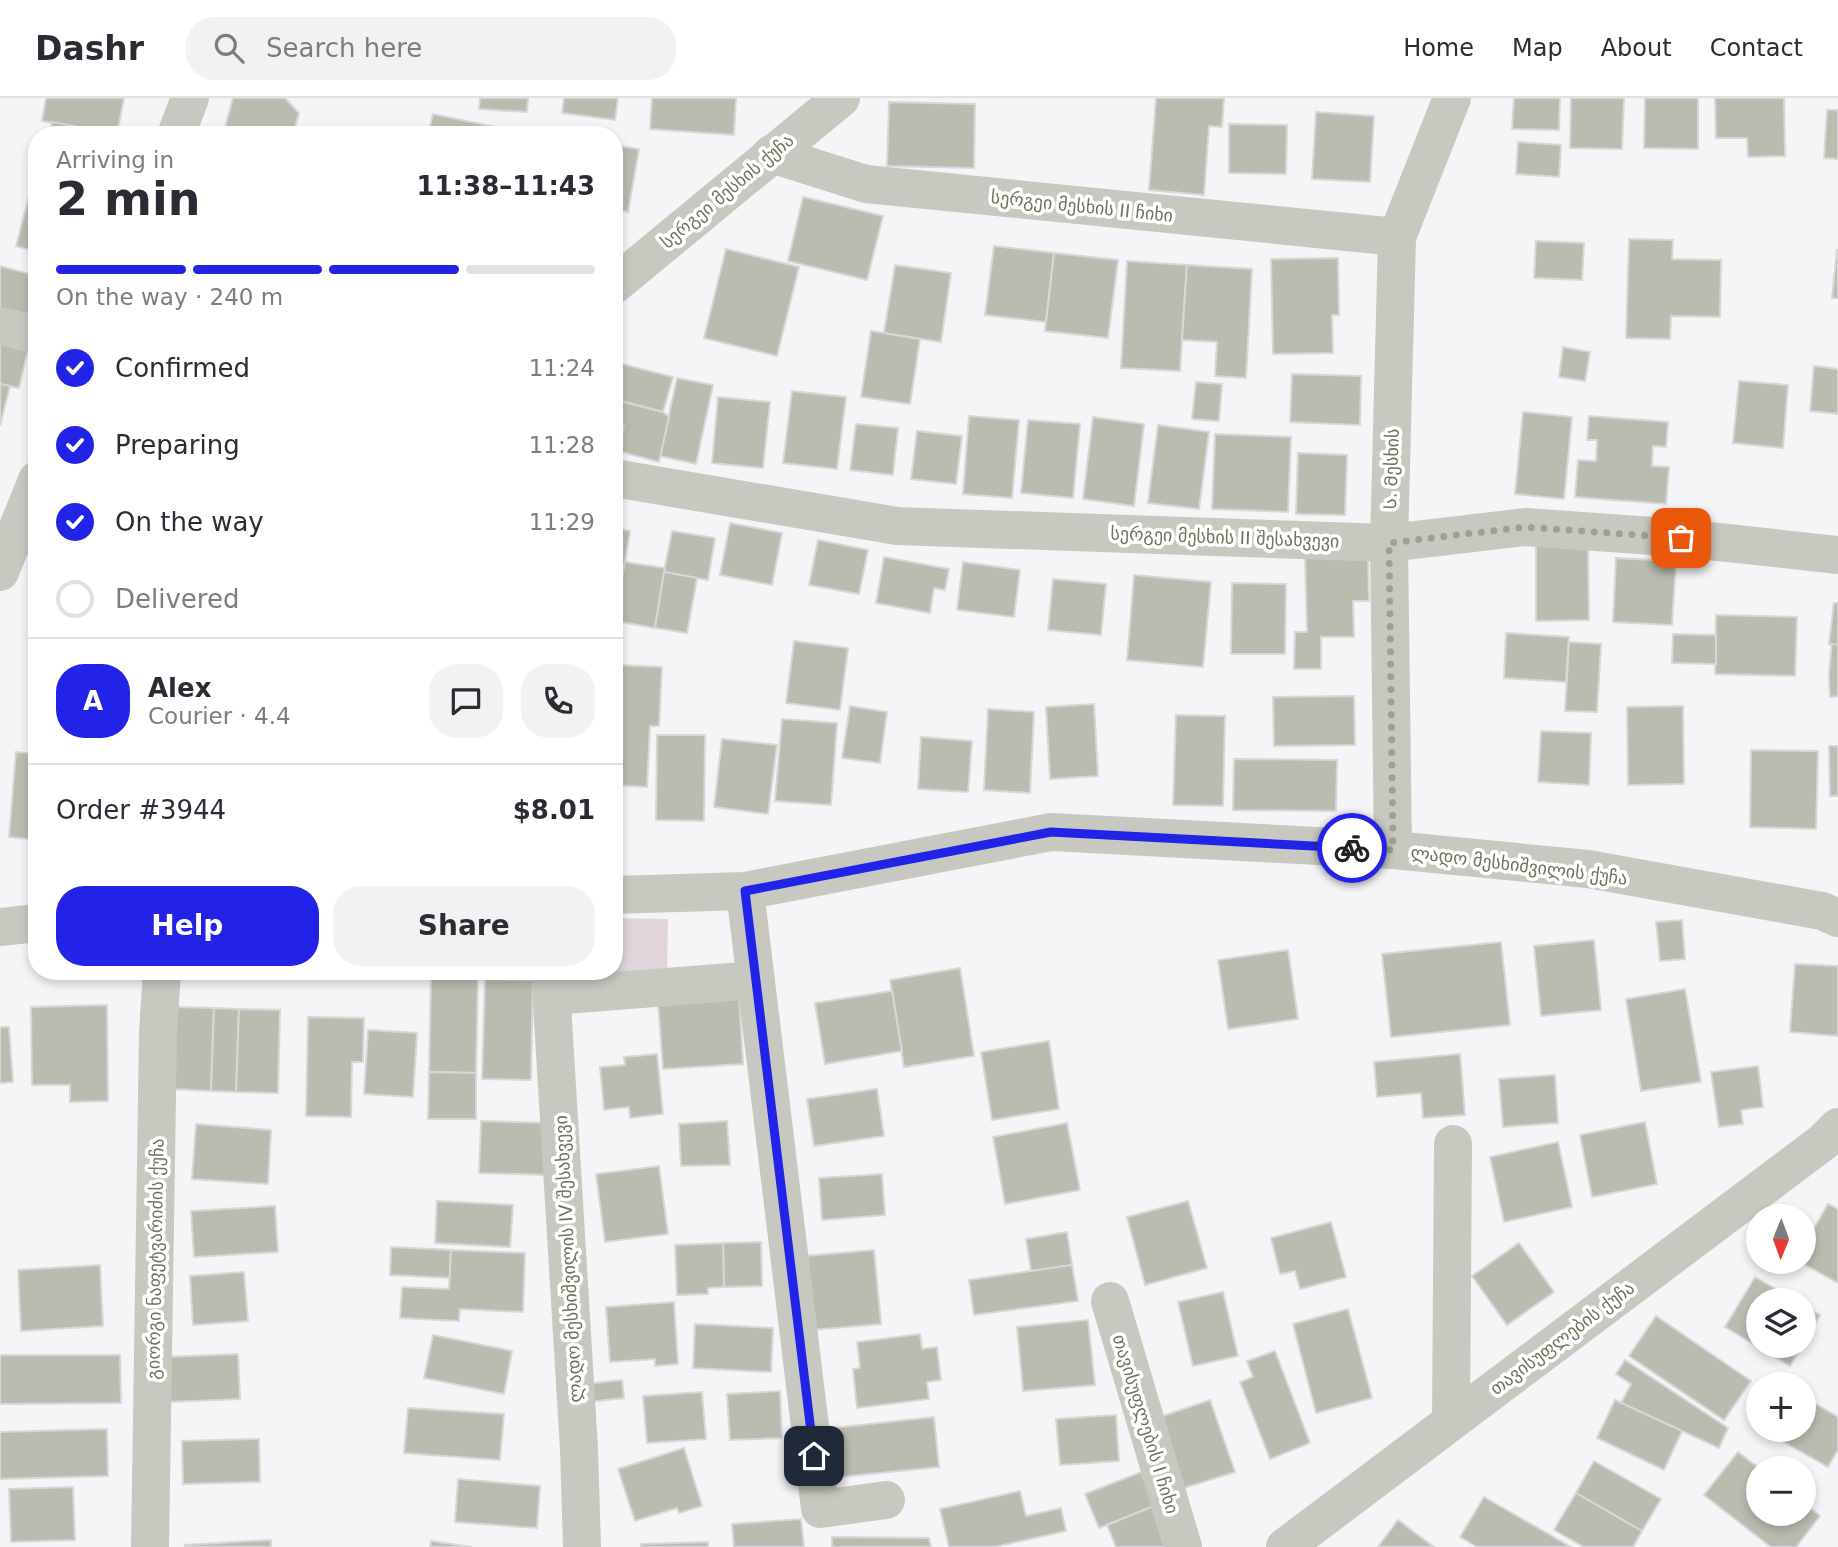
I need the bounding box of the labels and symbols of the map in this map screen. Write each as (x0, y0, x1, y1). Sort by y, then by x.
street label: სერგეი მესხის ქუჩა (656, 129, 798, 253)
street label: სერგეი მესხის II ჩიხი (990, 186, 1174, 226)
street label: Ს. Მესხის (1379, 428, 1403, 510)
pin (1651, 508, 1711, 568)
street label: სერგეი მესხის II შესახვევი (1110, 523, 1340, 551)
courier (1317, 813, 1387, 883)
street label: ლადო მესხიშვილის ქუჩა (1409, 841, 1629, 889)
street label: ლადო მესხიშვილის IV შესახვევი (550, 1115, 586, 1403)
street label: გიორგი ნაფეტვარიძის ქუჩა (142, 1138, 168, 1380)
north arrow (1746, 1204, 1816, 1274)
street label: თავისუფლების ქუჩა (1486, 1277, 1638, 1399)
street label: თავისუფლების I ჩიხი (1109, 1332, 1183, 1516)
pin (784, 1426, 844, 1486)

